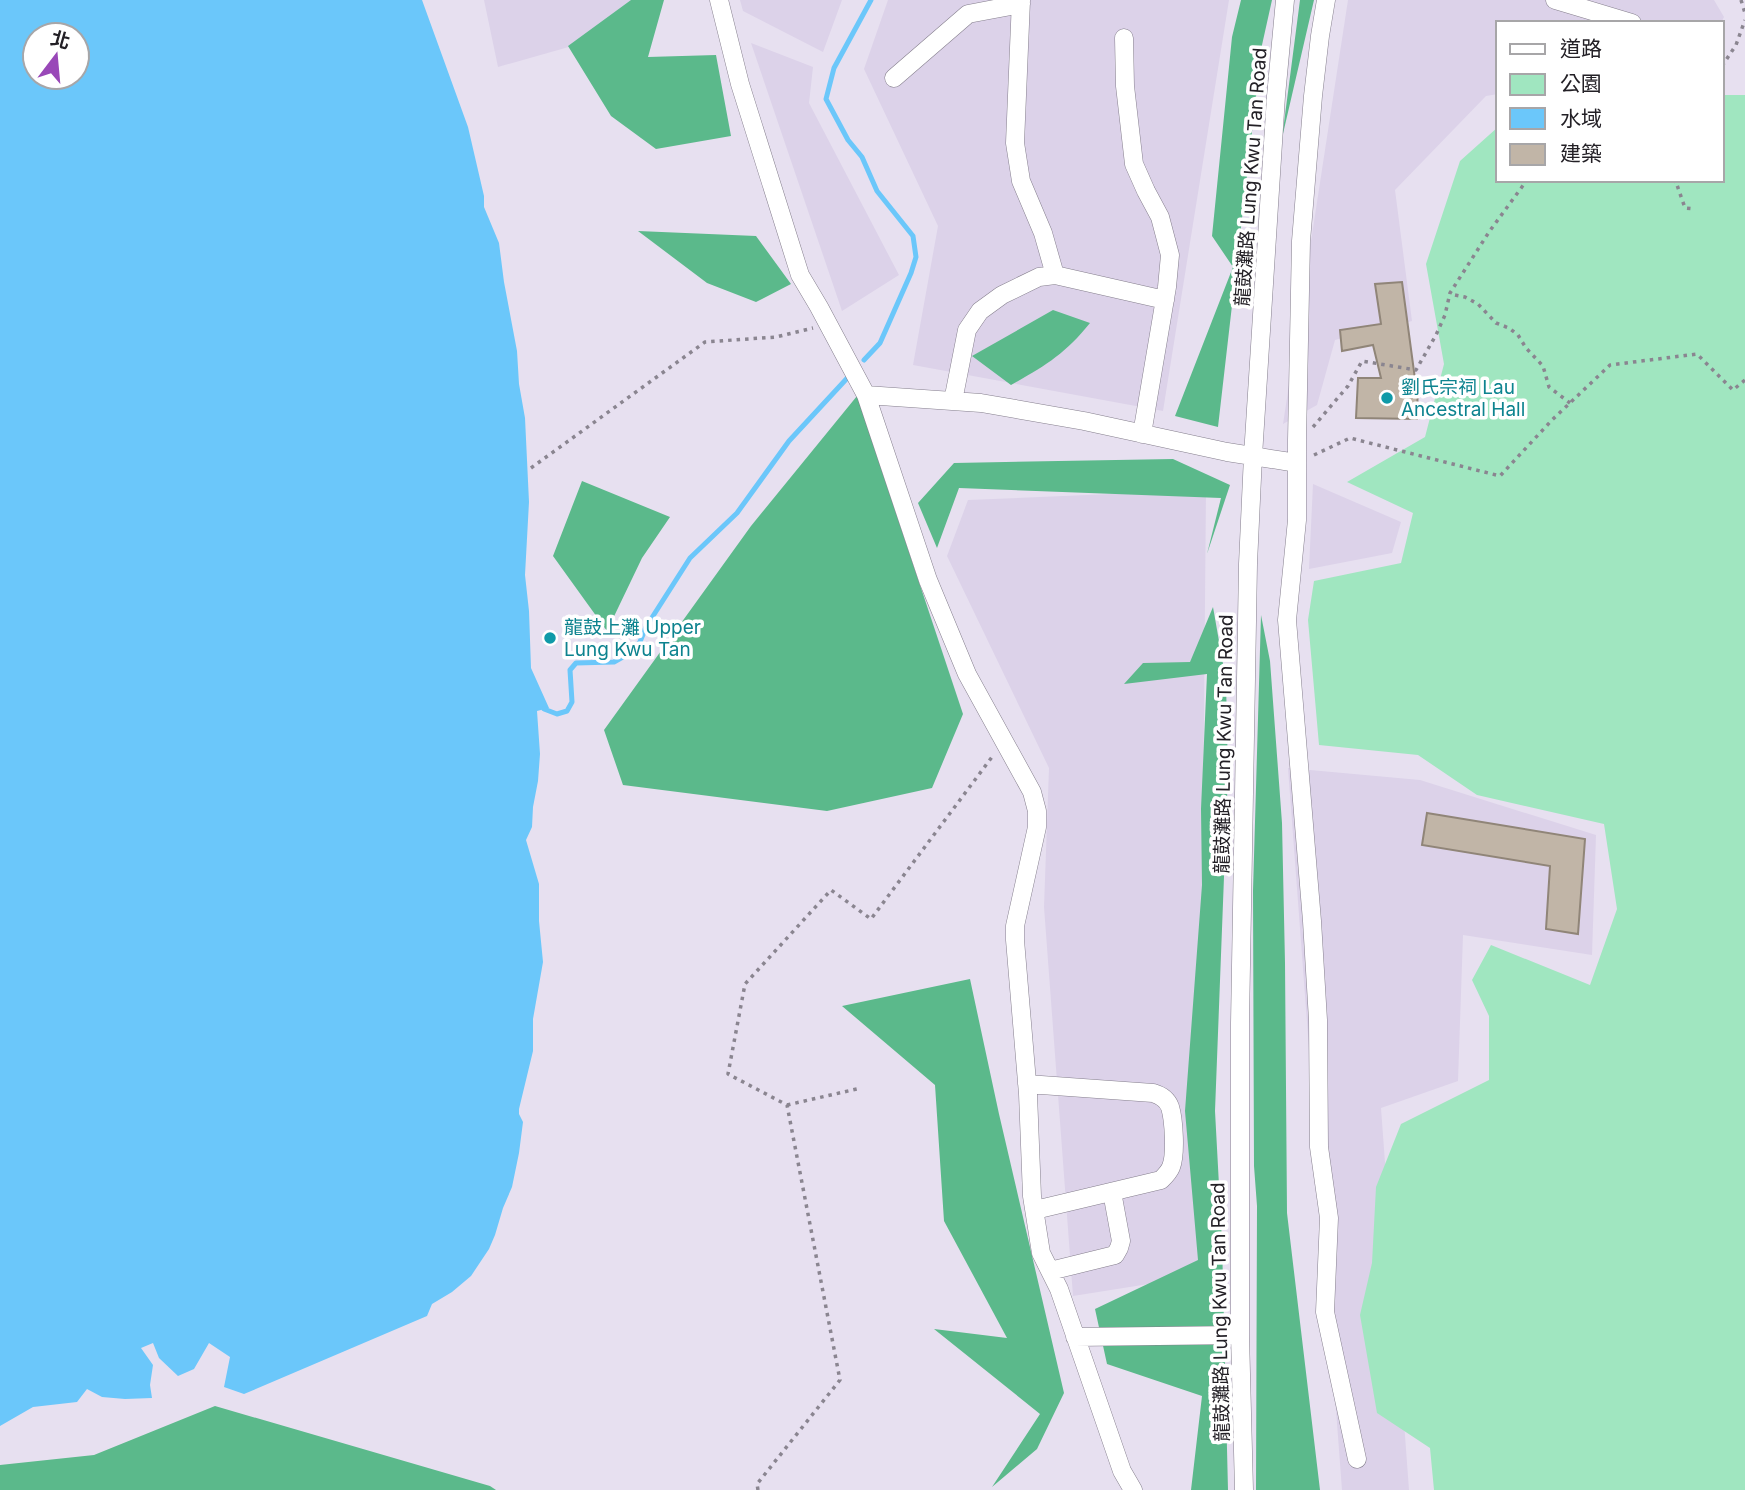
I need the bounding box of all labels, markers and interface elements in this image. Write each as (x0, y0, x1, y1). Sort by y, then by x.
north arrow (21, 21, 91, 91)
legend (1496, 21, 1724, 182)
text: 北 (48, 26, 73, 54)
text: 道路 (1560, 36, 1602, 61)
street label: 龍鼓灘路 Lung Kwu Tan Road (1230, 47, 1272, 307)
text: 公園 (1560, 71, 1602, 96)
text: 水域 (1560, 106, 1602, 131)
text: 建築 (1560, 141, 1602, 166)
place label: 劉氏宗祠 Lau Ancestral Hall (1401, 376, 1525, 421)
marker: 劉氏宗祠 Lau Ancestral Hall (1379, 390, 1395, 406)
street label: 龍鼓灘路 Lung Kwu Tan Road (1210, 614, 1238, 874)
place label: 龍鼓上灘 Upper Lung Kwu Tan (564, 616, 701, 661)
marker: 龍鼓上灘 Upper Lung Kwu Tan (542, 630, 558, 646)
street label: 龍鼓灘路 Lung Kwu Tan Road (1206, 1182, 1234, 1442)

